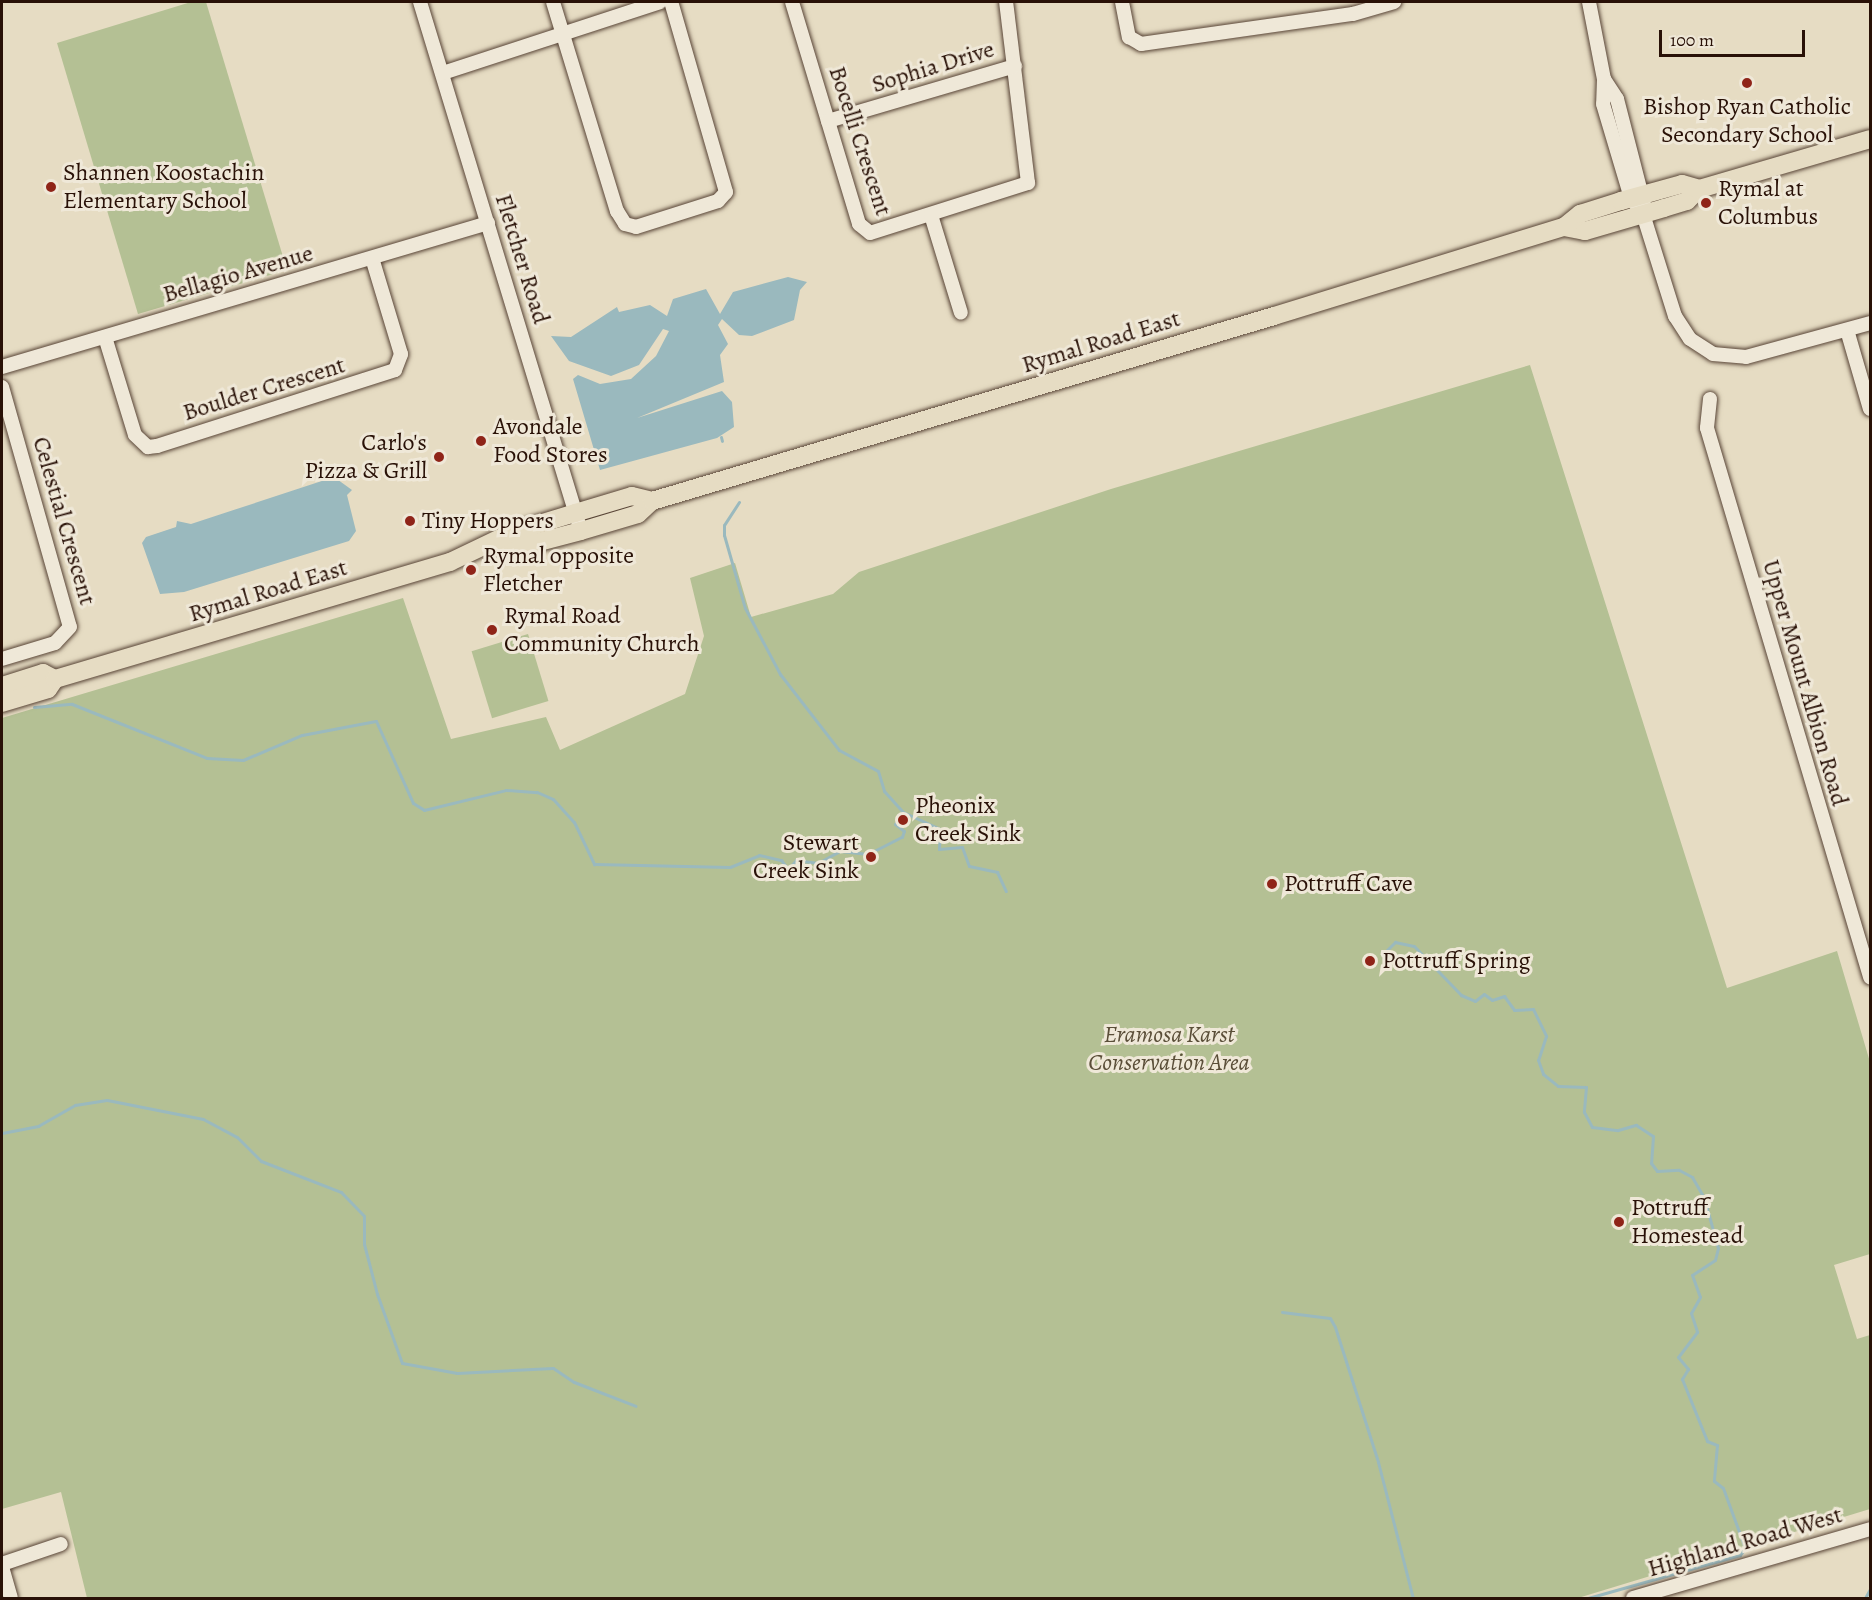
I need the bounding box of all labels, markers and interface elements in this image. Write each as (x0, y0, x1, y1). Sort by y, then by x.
scale bar (1662, 18, 1808, 56)
text: 100 m (1670, 28, 1714, 52)
street label: Sophia Drive (868, 35, 998, 99)
street label: Bocelli Crescent (822, 63, 898, 219)
marker: Bishop Ryan Catholic Secondary School (1740, 76, 1754, 90)
place label: Bishop Ryan Catholic Secondary School (1643, 93, 1851, 149)
place label: Shannen Koostachin Elementary School (63, 159, 264, 215)
place label: Rymal at Columbus (1718, 175, 1818, 231)
marker: Shannen Koostachin Elementary School (44, 180, 58, 194)
street label: Fletcher Road (489, 190, 555, 328)
marker: Rymal at Columbus (1699, 196, 1713, 210)
street label: Bellagio Avenue (160, 239, 316, 309)
street label: Rymal Road East (1018, 304, 1184, 380)
street label: Boulder Crescent (179, 351, 349, 427)
place label: Avondale Food Stores (493, 413, 608, 469)
place label: Carlo's Pizza & Grill (304, 429, 427, 485)
street label: Celestial Crescent (26, 434, 102, 608)
marker: Avondale Food Stores (474, 434, 488, 448)
marker: Carlo's Pizza & Grill (432, 450, 446, 464)
place label: Tiny Hoppers (422, 507, 554, 535)
marker: Tiny Hoppers (403, 514, 417, 528)
place label: Rymal opposite Fletcher (483, 542, 634, 598)
street label: Rymal Road East (185, 553, 351, 629)
street label: Upper Mount Albion Road (1756, 557, 1854, 809)
marker: Rymal opposite Fletcher (464, 563, 478, 577)
place label: Rymal Road Community Church (504, 602, 699, 658)
marker: Rymal Road Community Church (485, 623, 499, 637)
place label: Pheonix Creek Sink (915, 792, 1021, 848)
marker: Pheonix Creek Sink (896, 813, 910, 827)
place label: Stewart Creek Sink (753, 829, 859, 885)
marker: Stewart Creek Sink (864, 850, 878, 864)
place label: Pottruff Cave (1284, 870, 1413, 898)
marker: Pottruff Cave (1265, 877, 1279, 891)
place label: Pottruff Spring (1382, 947, 1531, 975)
marker: Pottruff Spring (1363, 954, 1377, 968)
park label: Eramosa Karst Conservation Area (1088, 1021, 1250, 1077)
place label: Pottruff Homestead (1631, 1194, 1744, 1250)
marker: Pottruff Homestead (1612, 1215, 1626, 1229)
street label: Highland Road West (1644, 1500, 1846, 1584)

